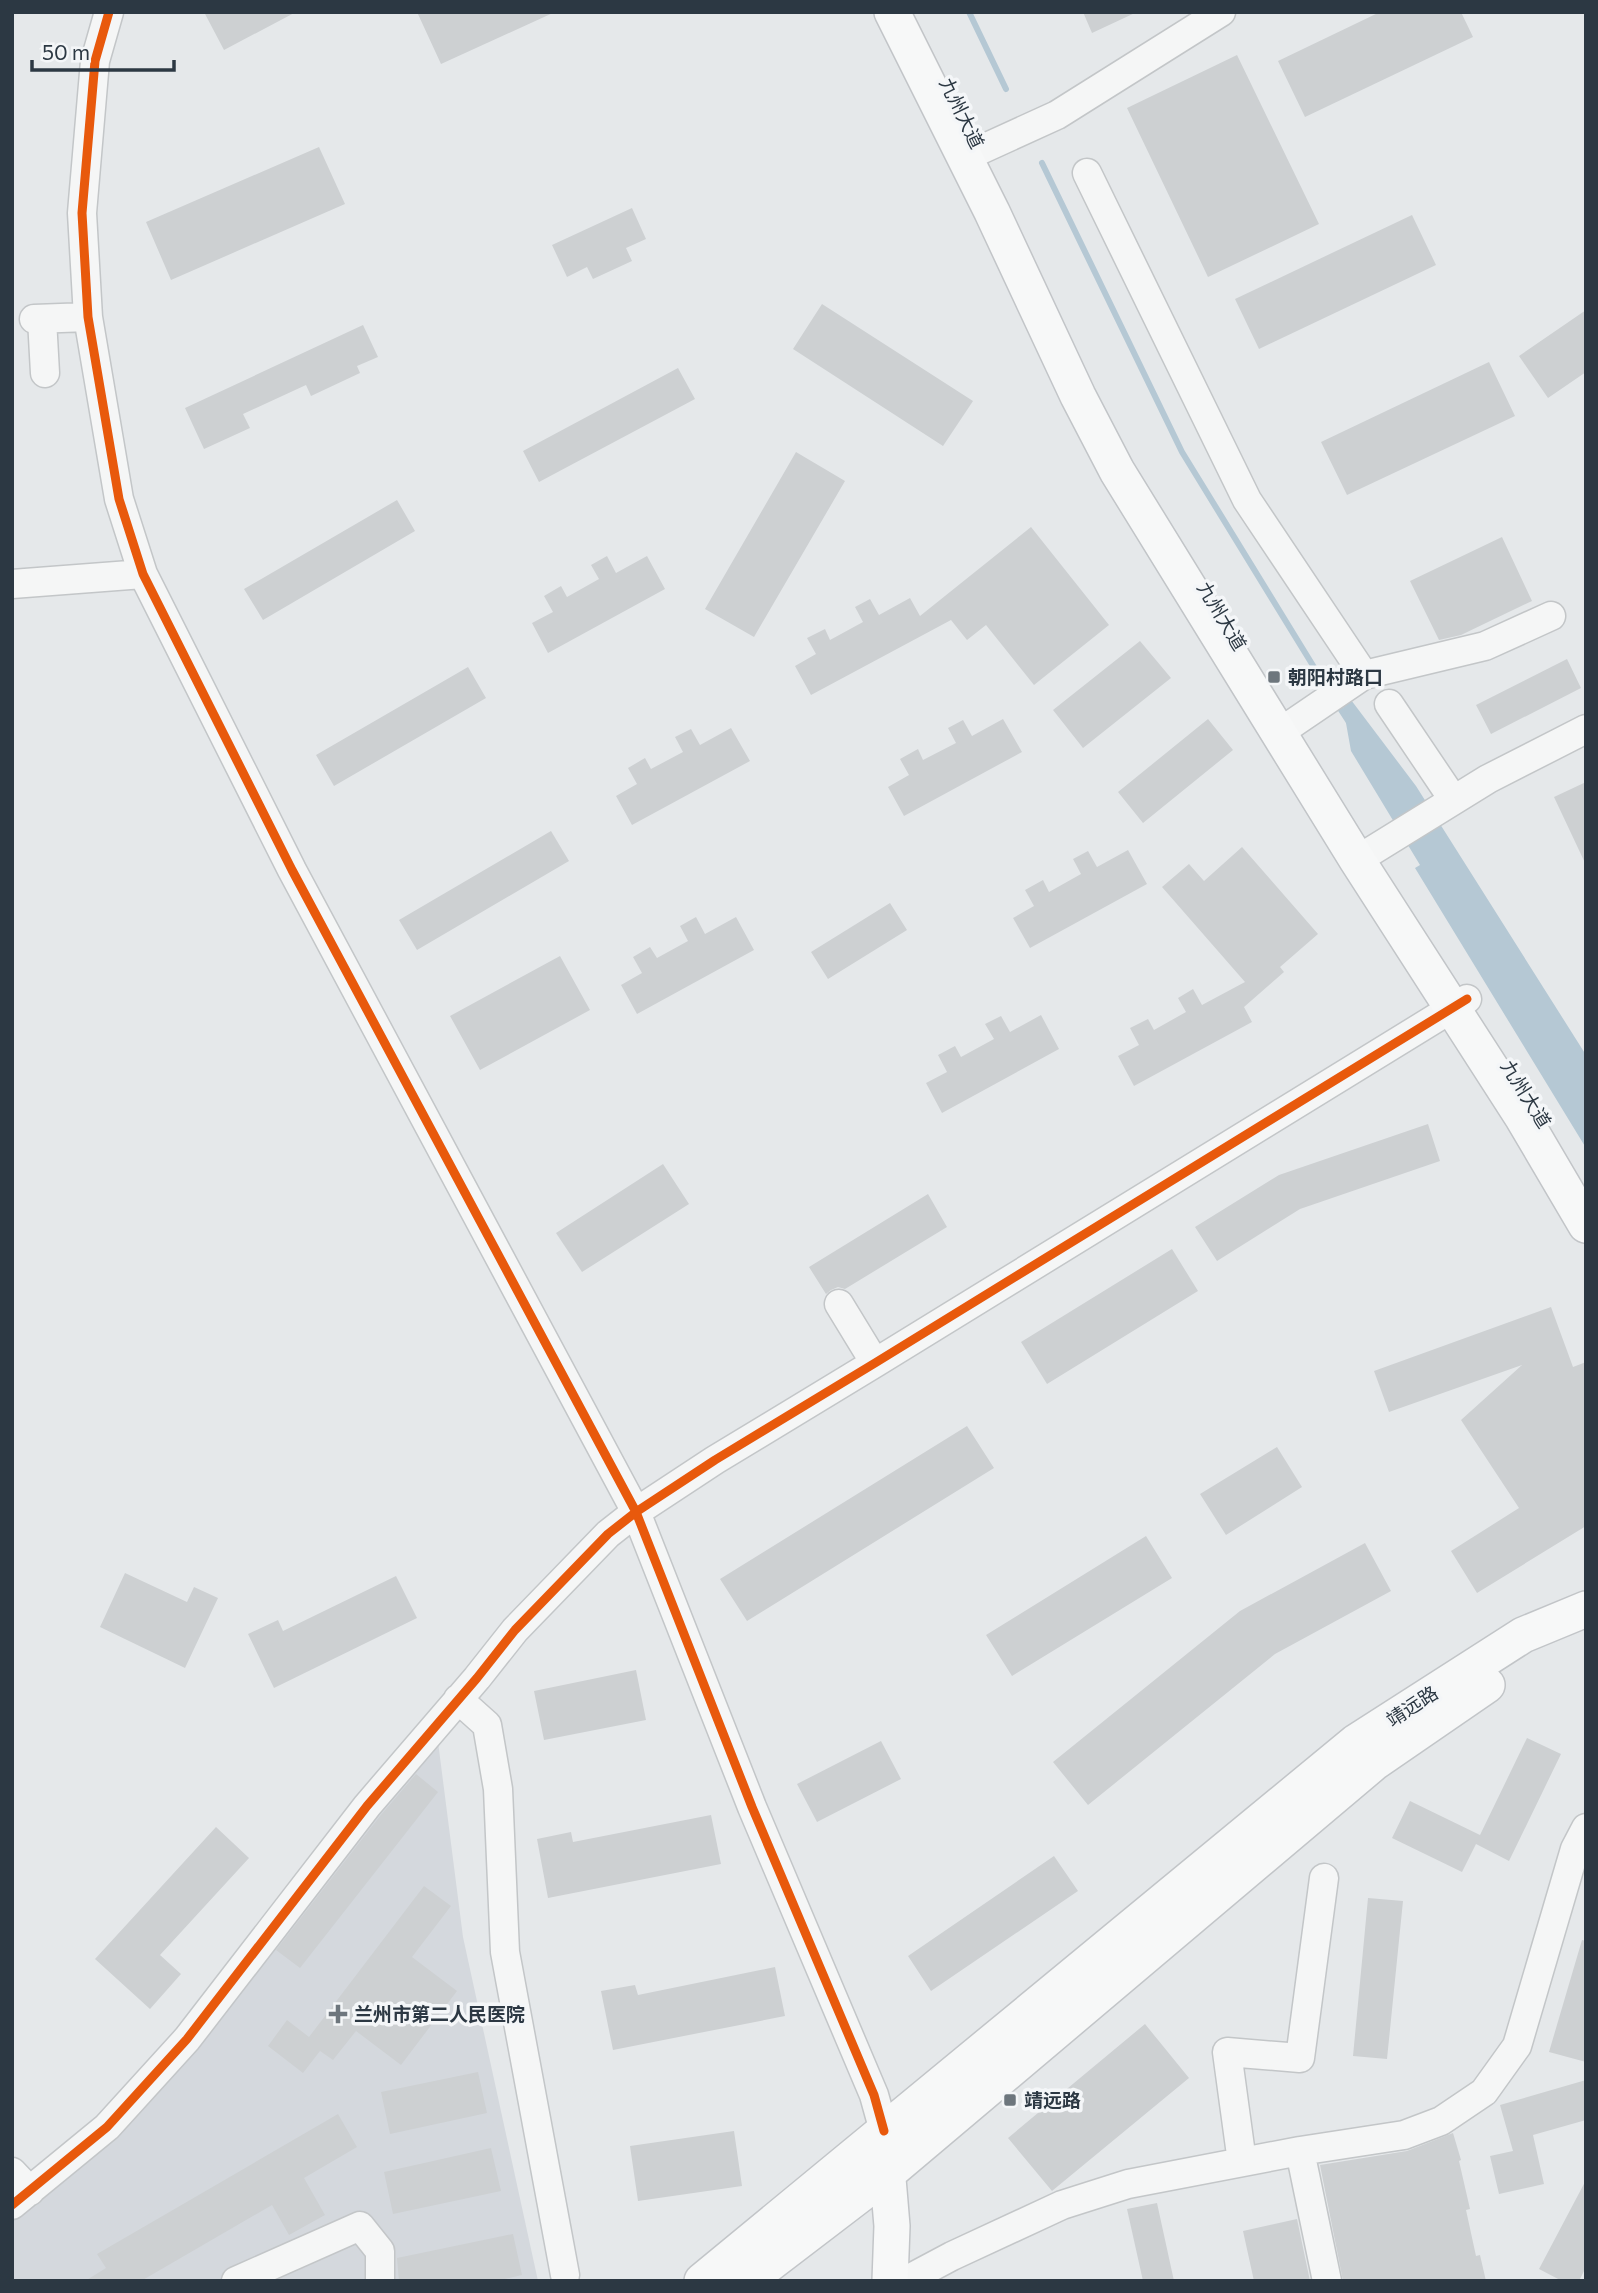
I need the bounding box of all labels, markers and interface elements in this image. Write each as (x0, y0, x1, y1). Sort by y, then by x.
scale bar (32, 28, 173, 72)
text: 50 m (42, 39, 90, 64)
street label: 九州大道 (935, 74, 989, 152)
street label: 九州大道 (1193, 577, 1252, 654)
place label: 朝阳村路口 (1288, 665, 1383, 688)
marker: 朝阳村路口 (1266, 669, 1282, 685)
street label: 九州大道 (1497, 1055, 1556, 1132)
street label: 靖远路 (1382, 1680, 1442, 1731)
place label: 兰州市第二人民医院 (354, 2002, 525, 2025)
marker: 兰州市第二人民医院 (328, 2004, 348, 2024)
place label: 靖远路 (1024, 2088, 1081, 2111)
marker: 靖远路 (1002, 2092, 1018, 2108)

